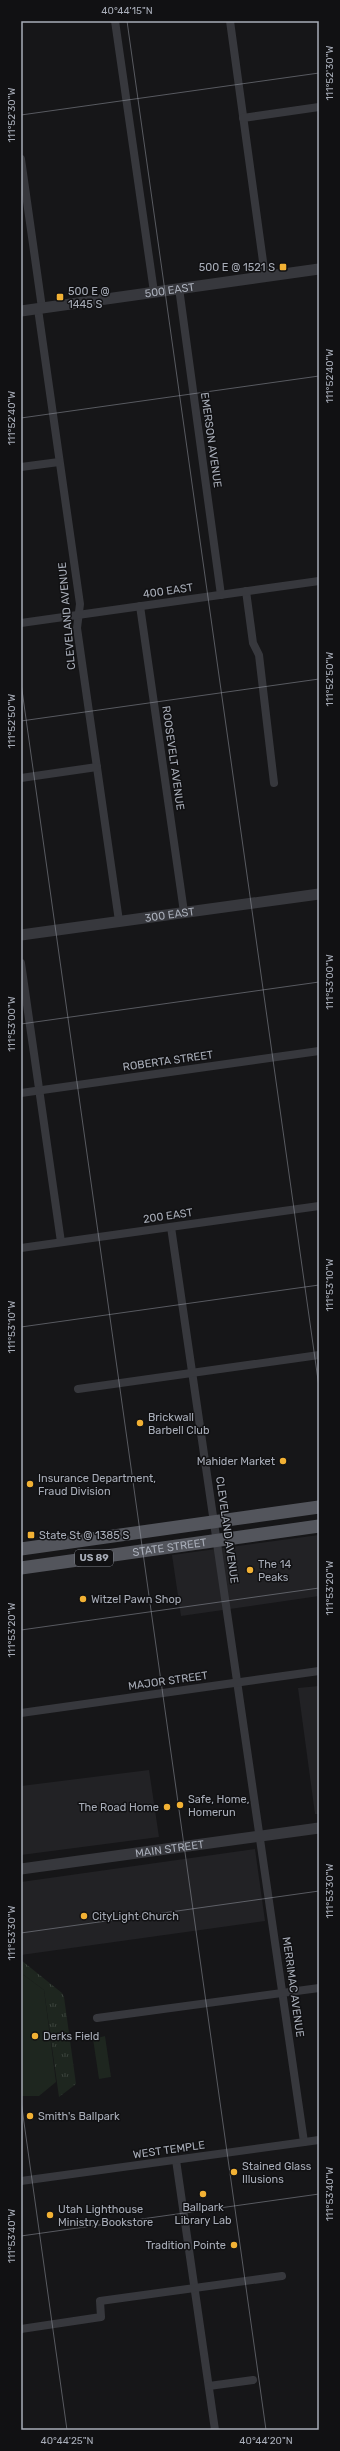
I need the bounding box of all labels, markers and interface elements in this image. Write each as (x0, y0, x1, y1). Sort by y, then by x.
text: 40°44'15"N (101, 5, 153, 17)
text: 111°52'30"W (324, 46, 336, 100)
text: 111°52'30"W (6, 88, 18, 142)
place label: 500 E @ 1521 S (199, 261, 275, 274)
marker: 500 E @ 1521 S (278, 262, 288, 272)
street label: 500 EAST (144, 280, 196, 300)
place label: 500 E @ 1445 S (68, 285, 110, 311)
marker: 500 E @ 1445 S (55, 292, 65, 302)
text: 111°52'40"W (324, 349, 336, 403)
text: 111°52'40"W (6, 391, 18, 445)
street label: EMERSON AVENUE (198, 391, 224, 489)
street label: CLEVELAND AVENUE (56, 561, 78, 670)
street label: 400 EAST (142, 581, 195, 601)
text: 111°52'50"W (324, 652, 336, 706)
text: 111°52'50"W (6, 694, 18, 748)
street label: ROOSEVELT AVENUE (159, 705, 187, 811)
street label: 300 EAST (144, 905, 196, 924)
text: 111°53'00"W (324, 954, 336, 1010)
text: 111°53'00"W (6, 996, 18, 1052)
street label: ROBERTA STREET (122, 1048, 215, 1074)
street label: 200 EAST (142, 1206, 194, 1226)
text: 111°53'10"W (324, 1258, 336, 1312)
text: 111°53'10"W (6, 1300, 18, 1354)
place label: Brickwall Barbell Club (148, 1411, 210, 1437)
marker: Brickwall Barbell Club (135, 1418, 145, 1428)
place label: Mahider Market (197, 1455, 276, 1468)
marker: Mahider Market (278, 1456, 288, 1466)
place label: Insurance Department, Fraud Division (38, 1472, 156, 1498)
street label: CLEVELAND AVENUE (213, 1476, 241, 1585)
marker: Insurance Department, Fraud Division (25, 1479, 35, 1489)
place label: State St @ 1385 S (39, 1529, 130, 1542)
marker: State St @ 1385 S (26, 1530, 36, 1540)
street label: STATE STREET (132, 1535, 208, 1559)
road number: US 89 (75, 1550, 113, 1566)
place label: The 14 Peaks (258, 1558, 291, 1584)
text: 111°53'20"W (324, 1561, 336, 1615)
marker: The 14 Peaks (245, 1565, 255, 1575)
place label: Witzel Pawn Shop (91, 1593, 181, 1606)
marker: Witzel Pawn Shop (78, 1594, 88, 1604)
text: 111°53'20"W (6, 1603, 18, 1657)
street label: MAJOR STREET (127, 1669, 209, 1693)
place label: Safe, Home, Homerun (188, 1793, 250, 1819)
marker: Safe, Home, Homerun (175, 1800, 185, 1810)
place label: The Road Home (78, 1801, 159, 1814)
marker: The Road Home (162, 1802, 172, 1812)
street label: MAIN STREET (134, 1837, 206, 1860)
text: 111°53'30"W (324, 1864, 336, 1918)
text: 111°53'30"W (6, 1906, 18, 1960)
place label: CityLight Church (92, 1910, 179, 1923)
marker: CityLight Church (79, 1911, 89, 1921)
street label: MERRIMAC AVENUE (280, 1936, 307, 2038)
place label: Derks Field (43, 2030, 99, 2043)
marker: Derks Field (30, 2031, 40, 2041)
place label: Smith's Ballpark (38, 2110, 120, 2123)
marker: Smith's Ballpark (25, 2111, 35, 2121)
street label: WEST TEMPLE (132, 2138, 206, 2161)
place label: Stained Glass Illusions (242, 2160, 312, 2186)
marker: Stained Glass Illusions (229, 2167, 239, 2177)
text: 111°53'40"W (324, 2167, 336, 2221)
marker: Ballpark Library Lab (198, 2189, 208, 2199)
place label: Ballpark Library Lab (174, 2201, 232, 2227)
place label: Utah Lighthouse Ministry Bookstore (58, 2203, 153, 2229)
text: 111°53'40"W (6, 2209, 18, 2263)
marker: Utah Lighthouse Ministry Bookstore (45, 2210, 55, 2220)
place label: Tradition Pointe (146, 2239, 226, 2252)
marker: Tradition Pointe (229, 2240, 239, 2250)
text: 40°44'25"N (41, 2435, 93, 2447)
text: 40°44'20"N (239, 2435, 293, 2447)

